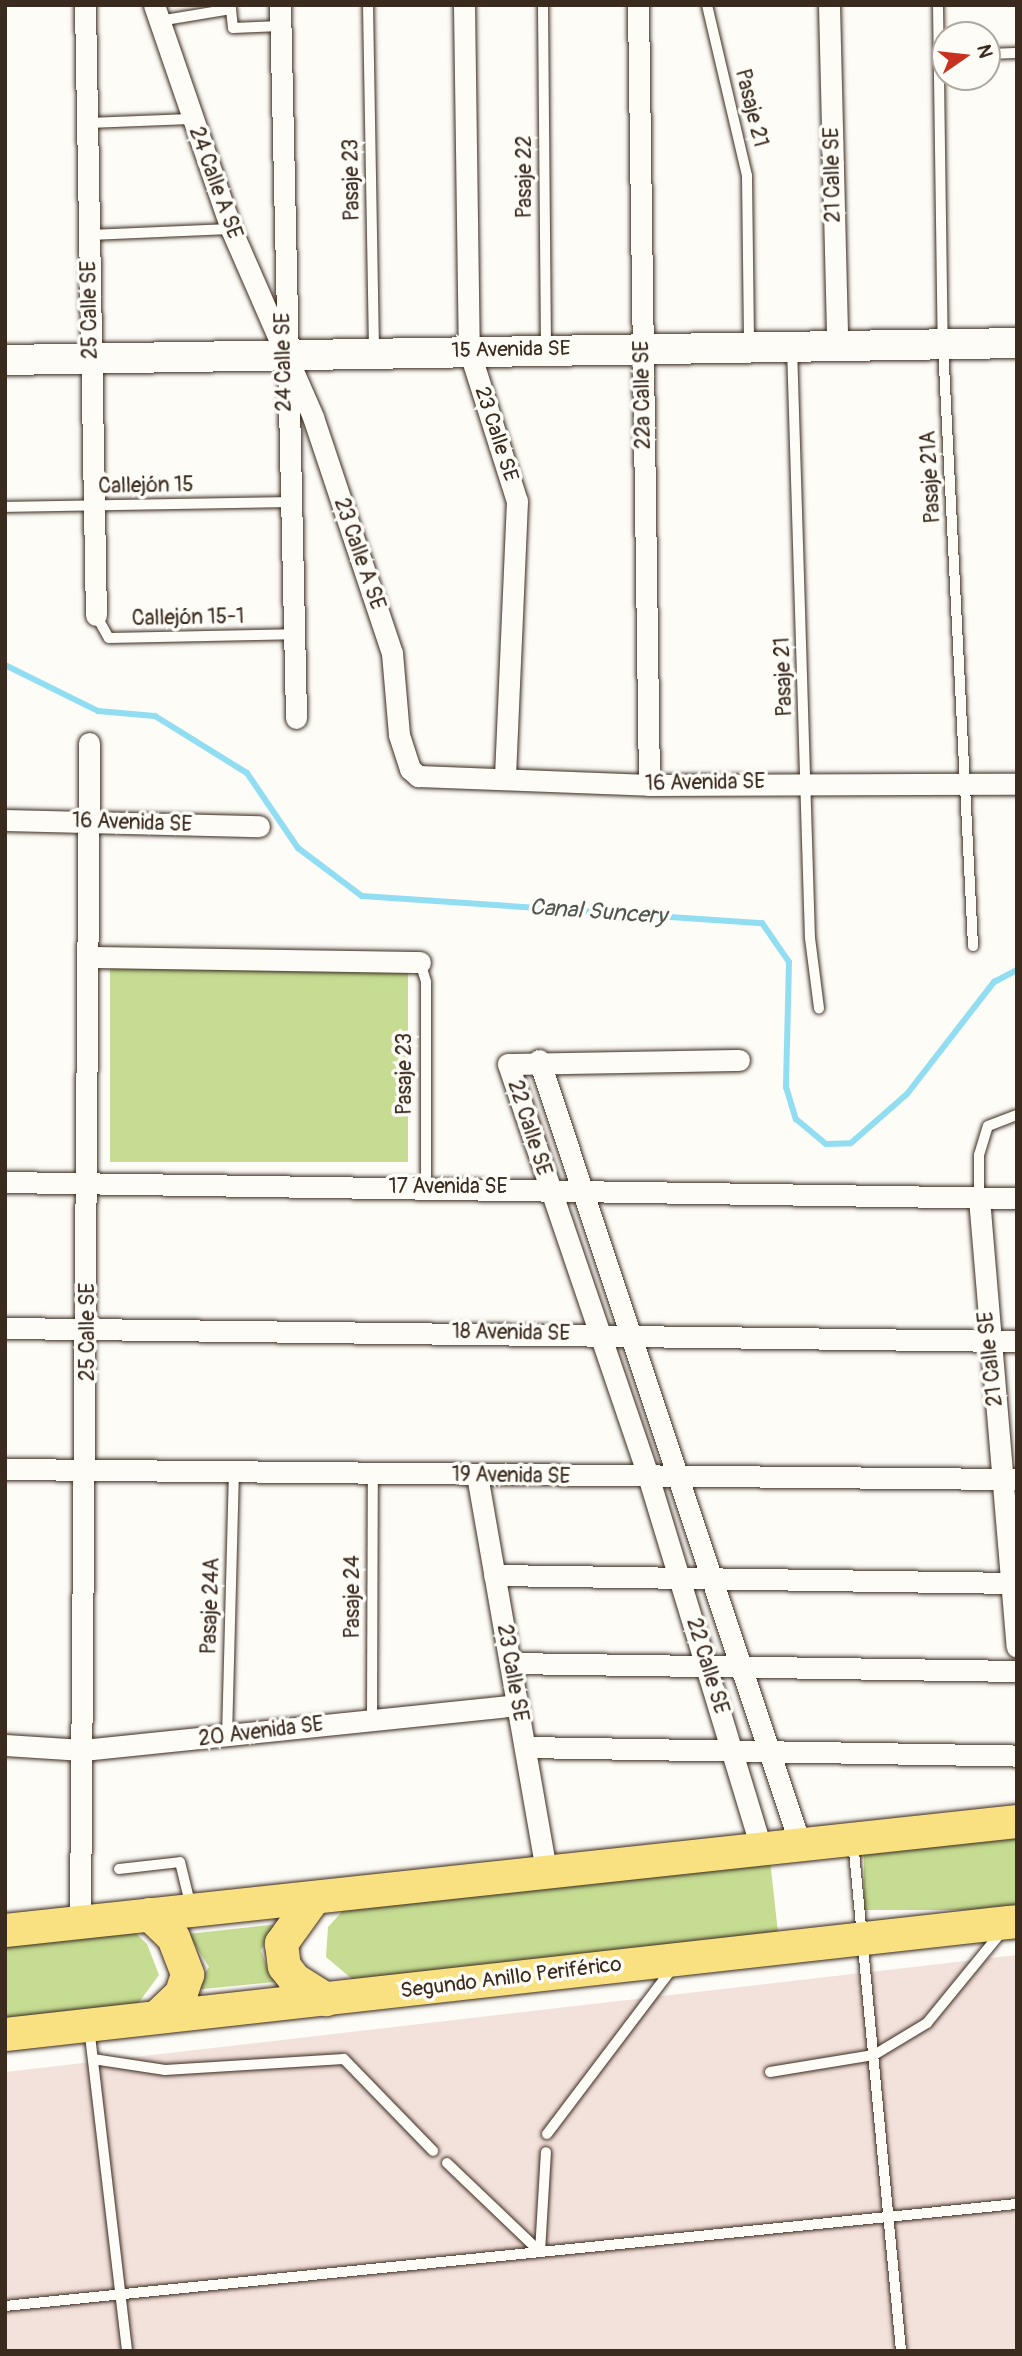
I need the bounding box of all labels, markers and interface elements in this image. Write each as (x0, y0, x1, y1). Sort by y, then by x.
north arrow (931, 21, 1001, 91)
text: N (971, 42, 998, 61)
street label: Pasaje 21 (729, 66, 773, 150)
street label: 24 Calle A SE (183, 124, 247, 242)
street label: 21 Calle SE (820, 127, 846, 223)
street label: Pasaje 22 (512, 136, 538, 218)
street label: Pasaje 23 (339, 139, 365, 221)
street label: 25 Calle SE (77, 261, 103, 359)
street label: 24 Calle SE (271, 312, 297, 412)
street label: 15 Avenida SE (451, 336, 571, 364)
street label: 22a Calle SE (629, 340, 657, 450)
street label: 23 Calle SE (469, 383, 523, 485)
street label: Pasaje 21A (916, 430, 946, 524)
street label: Callejón 15 (98, 473, 194, 499)
street label: 23 Calle A SE (328, 495, 390, 613)
street label: Callejón 15-1 (131, 604, 245, 632)
street label: Pasaje 21 (770, 637, 798, 717)
street label: 16 Avenida SE (645, 769, 765, 797)
street label: 16 Avenida SE (72, 808, 192, 838)
water label: Canal Suncery (528, 893, 668, 931)
street label: Pasaje 23 (392, 1033, 418, 1115)
street label: 22 Calle SE (502, 1077, 556, 1179)
street label: 17 Avenida SE (388, 1174, 508, 1200)
street label: 25 Calle SE (75, 1283, 101, 1381)
street label: 21 Calle SE (973, 1310, 1009, 1408)
street label: 18 Avenida SE (452, 1319, 570, 1347)
street label: 19 Avenida SE (451, 1462, 571, 1490)
street label: Pasaje 24 (340, 1555, 366, 1639)
street label: Pasaje 24A (197, 1557, 225, 1655)
street label: 22 Calle SE (681, 1615, 733, 1717)
street label: 23 Calle SE (491, 1622, 533, 1724)
street label: 20 Avenida SE (197, 1712, 325, 1752)
street label: Segundo Anillo Periférico (399, 1952, 623, 2004)

